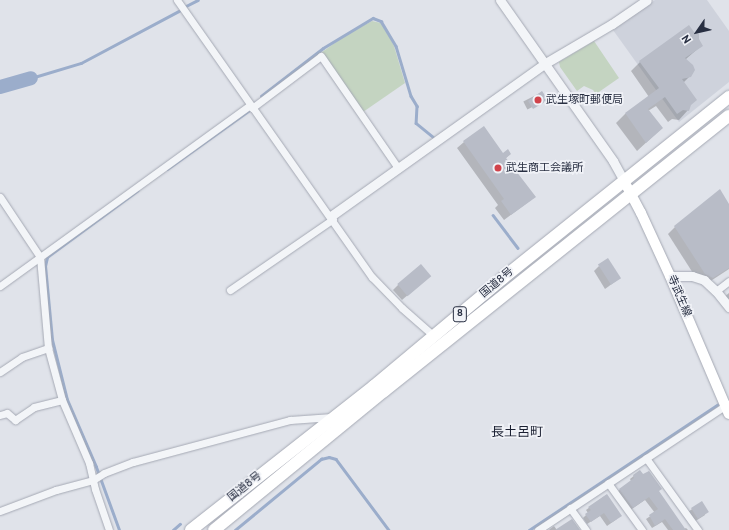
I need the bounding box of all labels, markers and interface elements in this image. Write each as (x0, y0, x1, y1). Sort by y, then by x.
north arrow (677, 12, 717, 52)
text: N (679, 32, 695, 46)
place label: 武生塚町郵便局 (546, 93, 623, 107)
marker: 武生塚町郵便局 (533, 95, 543, 105)
place label: 武生商工会議所 (506, 161, 583, 175)
marker: 武生商工会議所 (493, 163, 503, 173)
street label: 国道8号 (478, 265, 516, 301)
street label: 寺武生線 (664, 273, 694, 319)
road number: 8 (452, 306, 468, 322)
district label: 長土呂町 (491, 425, 543, 441)
street label: 国道8号 (225, 469, 265, 505)

